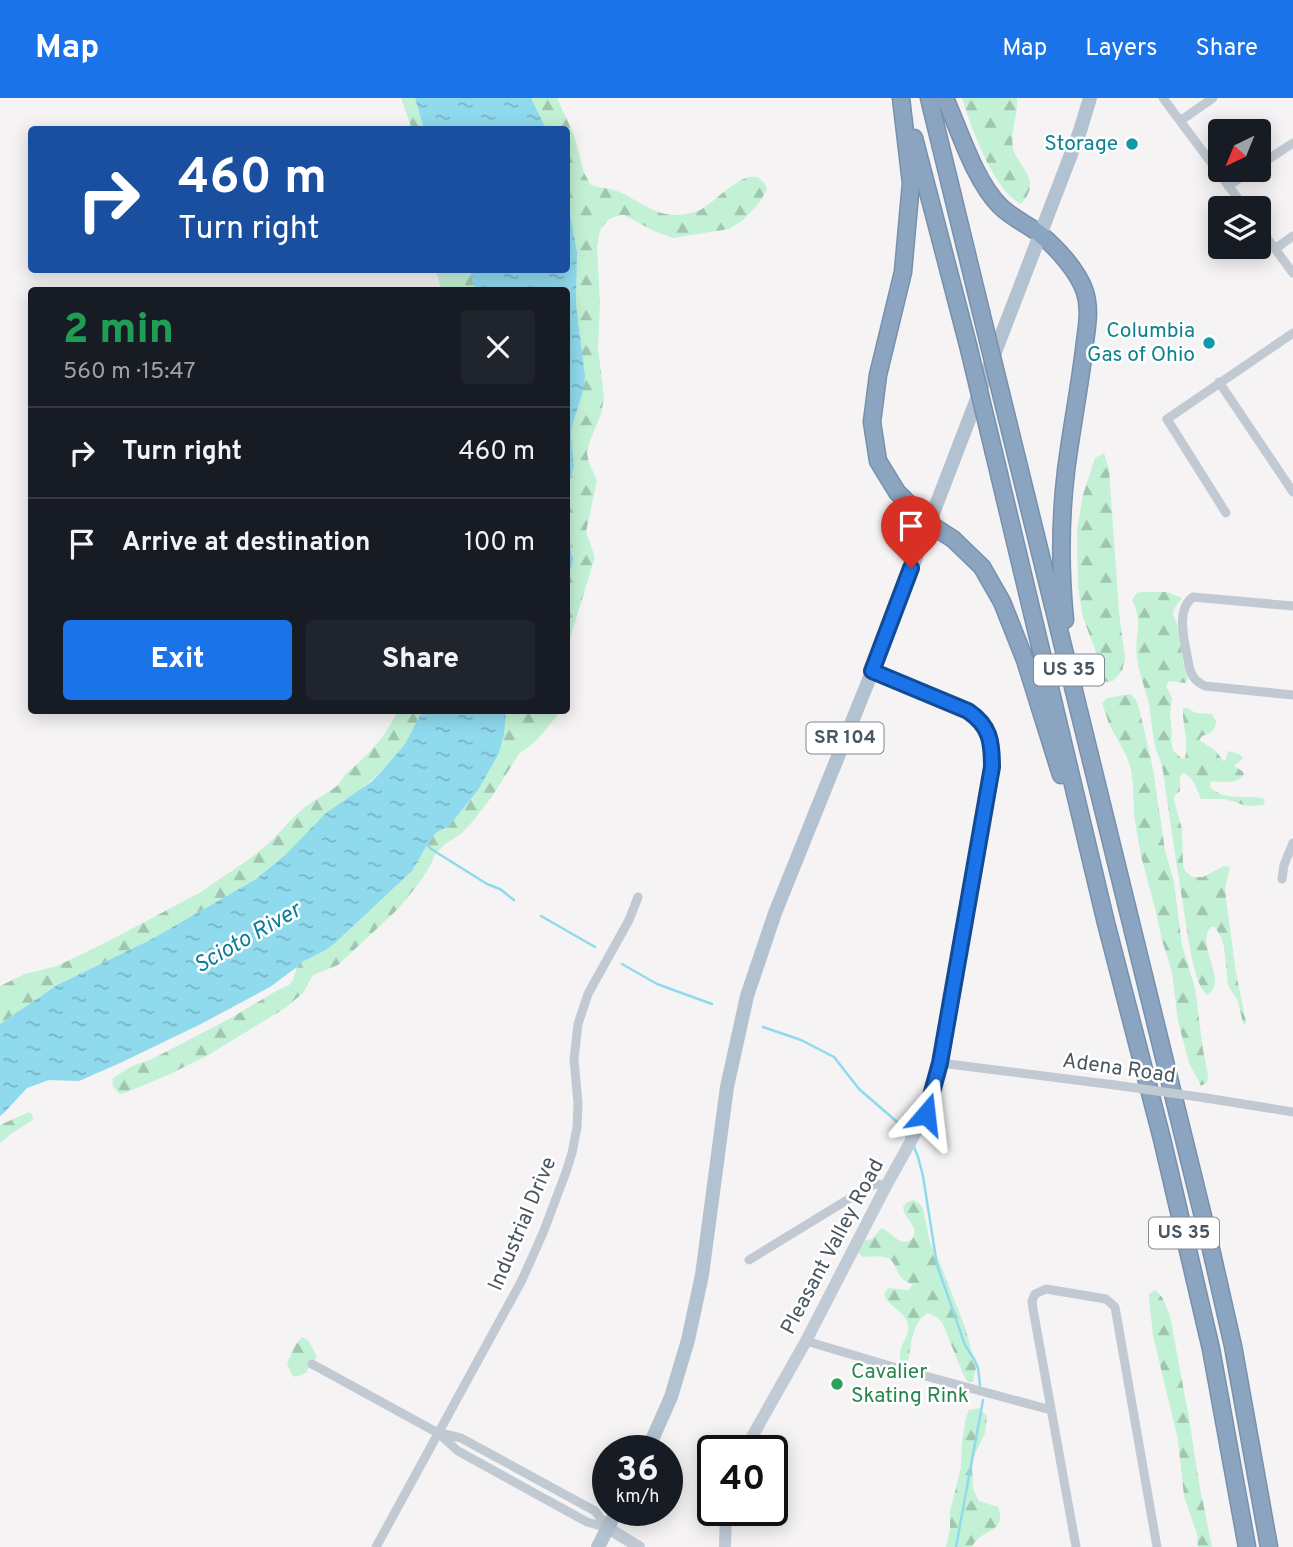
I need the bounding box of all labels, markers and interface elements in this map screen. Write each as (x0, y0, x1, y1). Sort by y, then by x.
text: Map (35, 28, 99, 70)
text: Map (1002, 34, 1047, 64)
text: Layers (1085, 34, 1157, 64)
text: Share (1195, 34, 1258, 64)
north arrow (1208, 119, 1270, 182)
map controls (1208, 119, 1271, 259)
place label: Storage (1044, 131, 1118, 158)
marker: Storage (1124, 136, 1140, 152)
text: 460 m (178, 149, 327, 211)
icon: right (63, 154, 154, 245)
button: layers (1208, 196, 1271, 259)
text: Turn right (178, 210, 320, 250)
text: 2 min (63, 305, 174, 358)
button: close (461, 310, 535, 384)
place label: Columbia Gas of Ohio (1087, 318, 1195, 369)
marker: Columbia Gas of Ohio (1201, 335, 1217, 351)
text: 560 m · 15:47 (63, 358, 196, 387)
icon: right (63, 434, 101, 472)
text: Turn right (122, 436, 242, 469)
text: 460 m (459, 436, 535, 469)
pin (881, 496, 941, 568)
icon: arrive (892, 507, 930, 545)
icon: arrive (63, 525, 101, 563)
text: Arrive at destination (122, 527, 370, 560)
text: 100 m (464, 527, 535, 560)
button: Exit (63, 620, 292, 700)
button: Share (306, 620, 535, 700)
road number: US 35 (1034, 654, 1104, 685)
road number: SR 104 (806, 722, 884, 754)
water label: Scioto River (189, 896, 309, 981)
street label: Adena Road (1061, 1048, 1177, 1090)
position arrow (889, 1077, 963, 1151)
street label: Industrial Drive (483, 1153, 563, 1295)
street label: Pleasant Valley Road (775, 1154, 891, 1340)
road number: US 35 (1149, 1218, 1219, 1248)
place label: Cavalier Skating Rink (851, 1359, 969, 1410)
marker: Cavalier Skating Rink (829, 1376, 845, 1392)
speed limit sign: 40 (697, 1435, 788, 1526)
text: 36 (616, 1449, 659, 1493)
text: km/h (616, 1486, 659, 1509)

